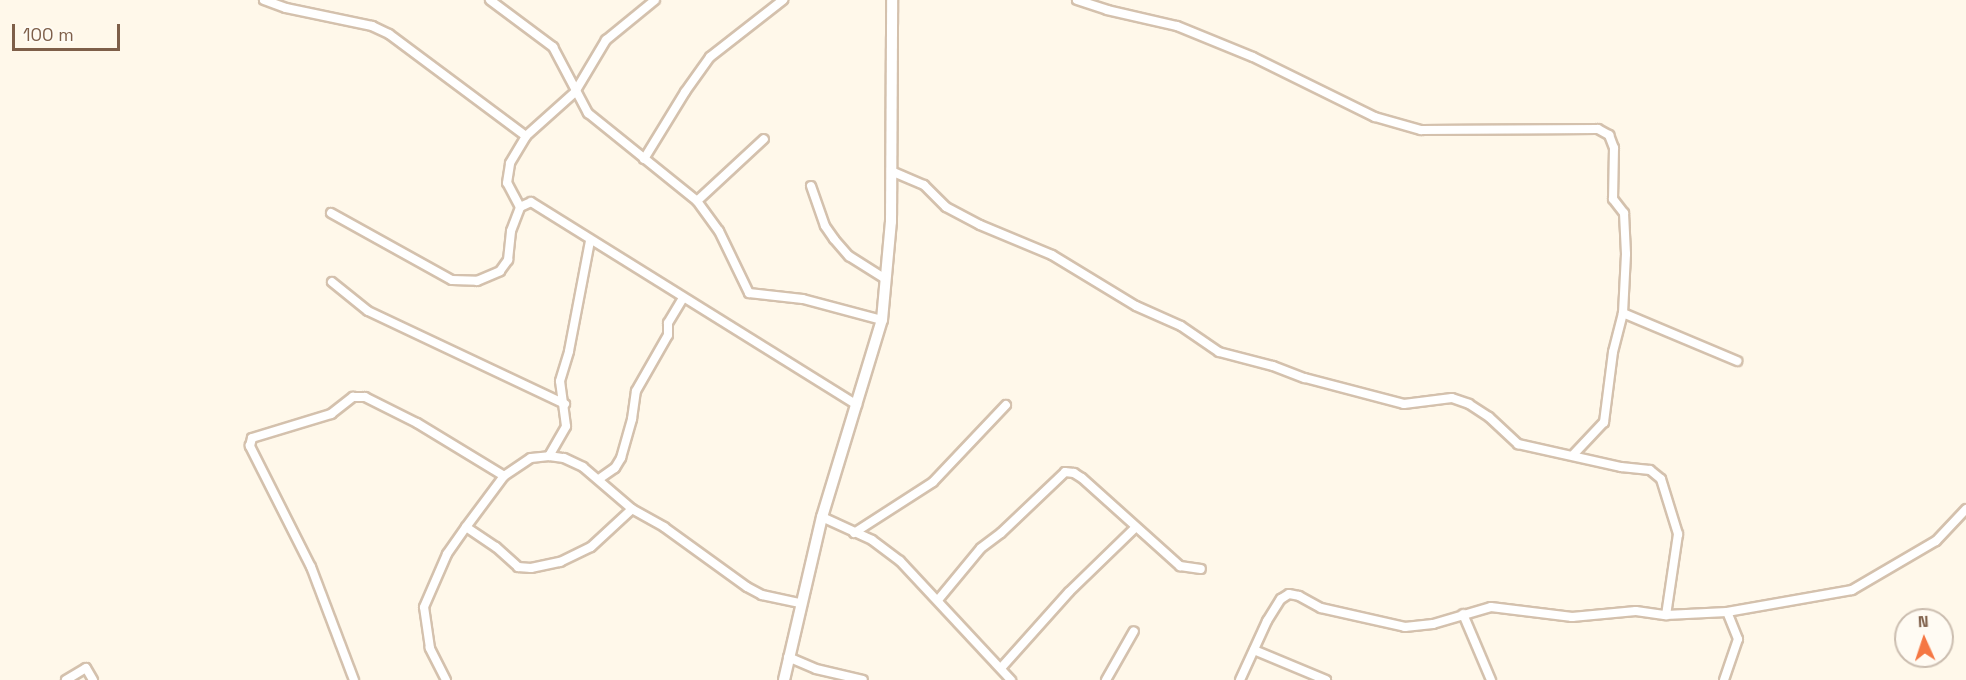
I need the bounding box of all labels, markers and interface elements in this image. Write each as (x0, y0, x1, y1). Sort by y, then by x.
scale bar (15, 12, 123, 50)
text: 100 m (23, 23, 74, 46)
north arrow (1894, 608, 1954, 668)
text: N (1917, 611, 1929, 632)

